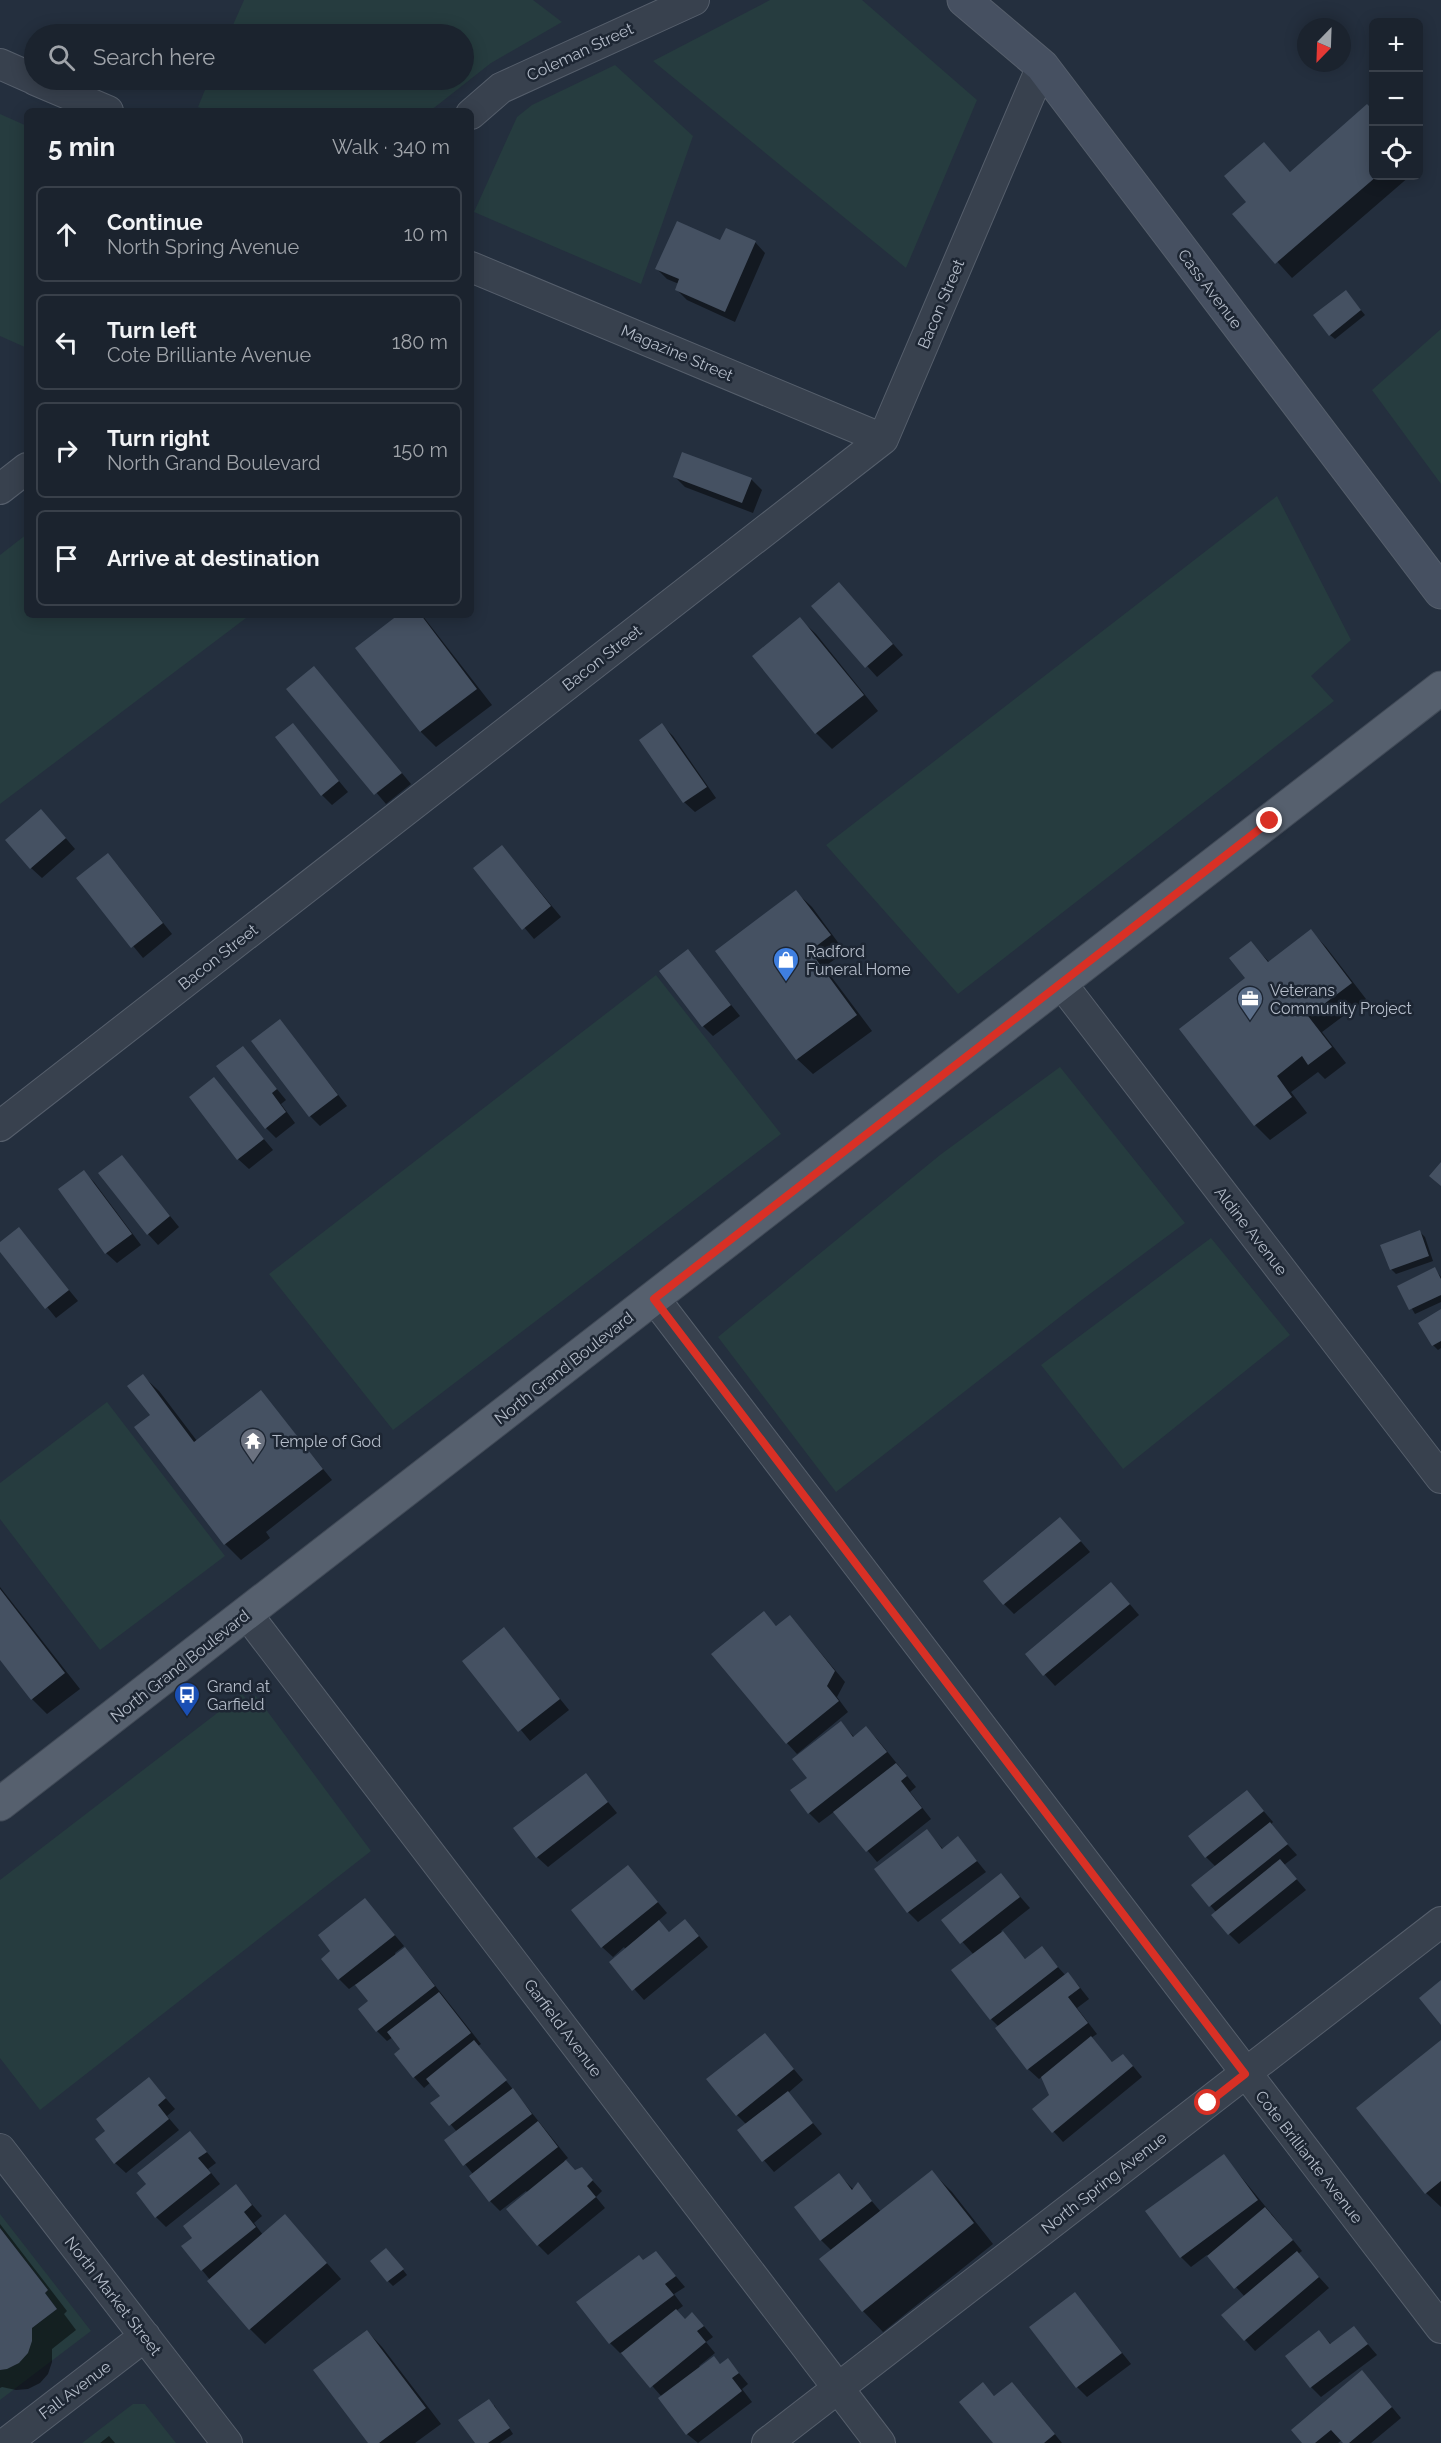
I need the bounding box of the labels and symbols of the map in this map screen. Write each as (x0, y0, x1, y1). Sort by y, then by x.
north arrow (1297, 18, 1351, 72)
street label: Coleman Street (524, 19, 637, 85)
street label: Cass Avenue (1174, 245, 1246, 333)
street label: Bacon Street (914, 256, 969, 352)
street label: Magazine Street (618, 321, 736, 385)
street label: Bacon Street (559, 621, 646, 695)
route end (1256, 807, 1282, 833)
street label: Bacon Street (175, 920, 262, 994)
place label: Radford Funeral Home (806, 942, 911, 979)
shop icon: Radford Funeral Home (771, 945, 801, 983)
place label: Veterans Community Project (1270, 981, 1413, 1018)
office icon: Veterans Community Project (1235, 984, 1265, 1022)
street label: Aldine Avenue (1211, 1183, 1291, 1279)
street label: North Grand Boulevard (491, 1308, 637, 1428)
temple icon: Temple of God (238, 1426, 268, 1464)
place label: Temple of God (272, 1432, 381, 1451)
street label: North Grand Boulevard (107, 1606, 253, 1726)
place label: Grand at Garfield (207, 1677, 271, 1714)
bus stop icon: Grand at Garfield (172, 1680, 202, 1718)
street label: Garfield Avenue (520, 1975, 606, 2081)
street label: Cote Brilliante Avenue (1251, 2087, 1367, 2227)
route start (1194, 2089, 1220, 2115)
street label: North Spring Avenue (1038, 2128, 1170, 2238)
street label: North Market Street (61, 2233, 166, 2360)
street label: Fall Avenue (35, 2357, 115, 2423)

